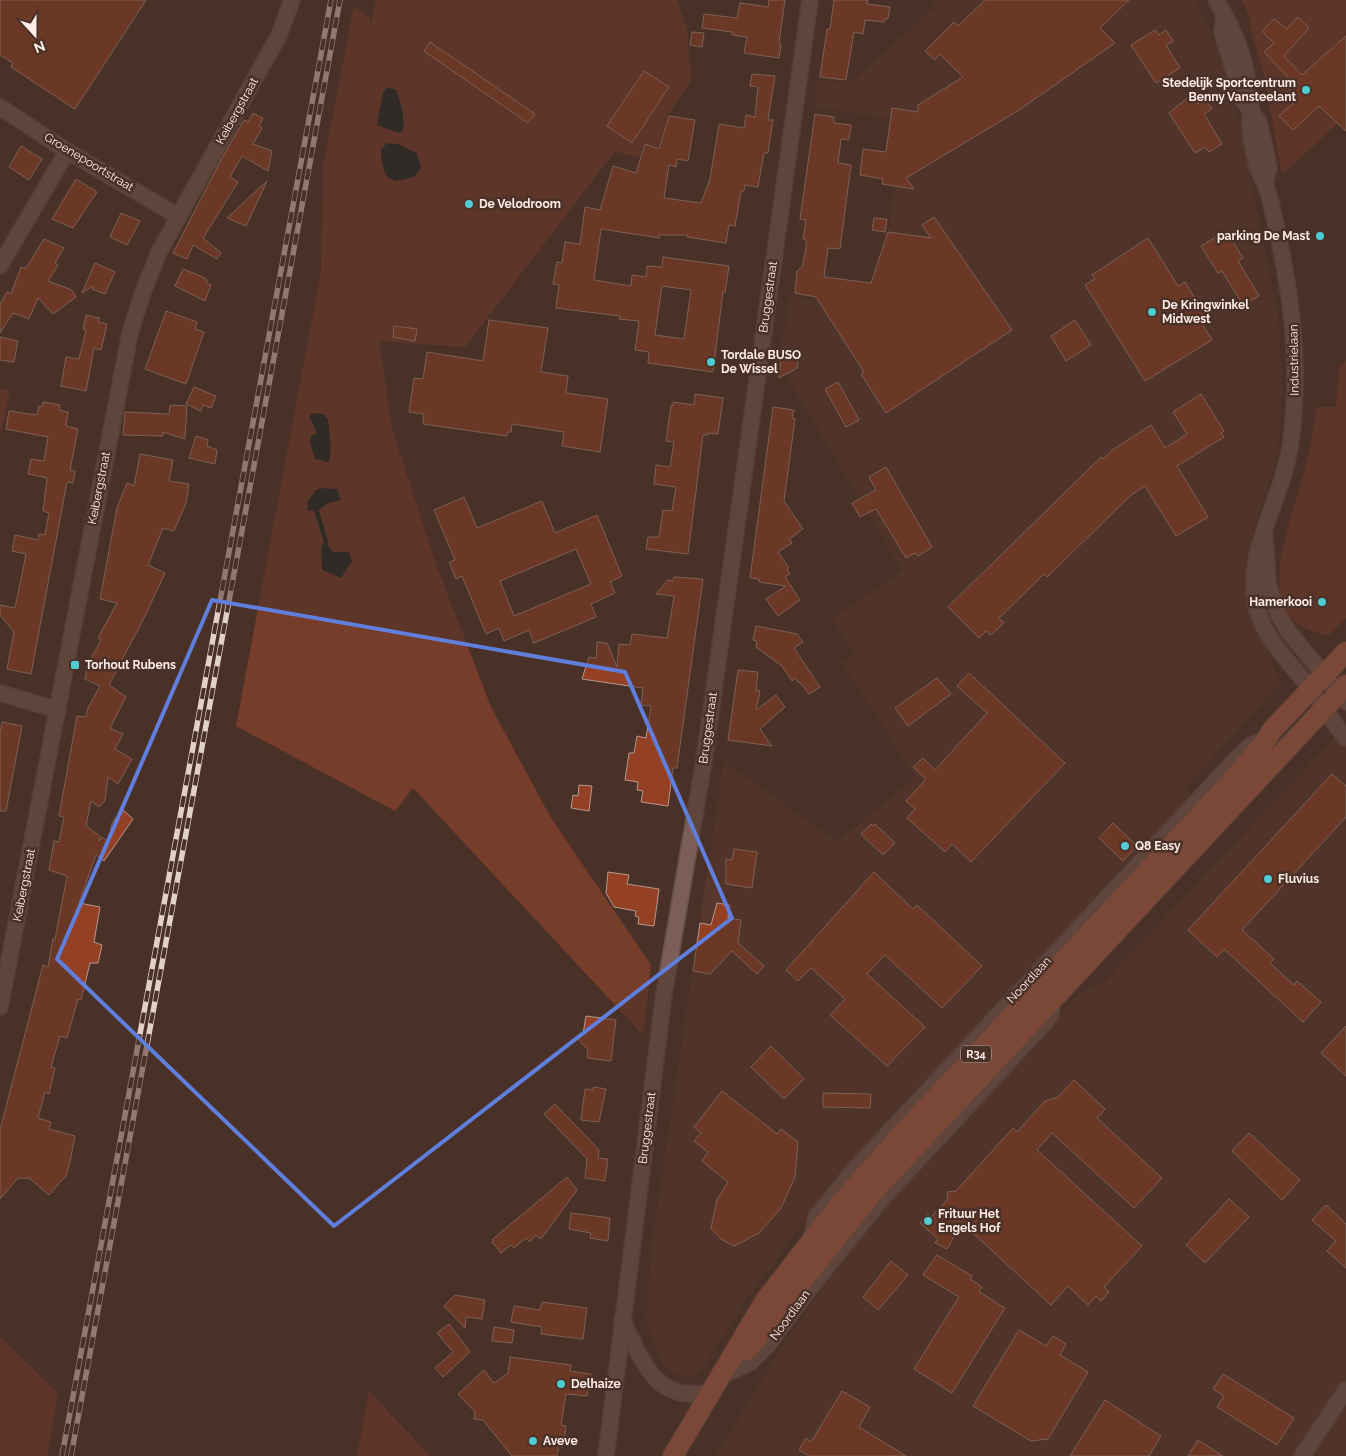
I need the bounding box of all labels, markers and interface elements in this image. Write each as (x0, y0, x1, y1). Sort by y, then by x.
north arrow (10, 10, 60, 60)
text: N (32, 38, 48, 57)
street label: Keibergstraat (213, 75, 261, 147)
place label: Stedelijk Sportcentrum Benny Vansteelant (1162, 76, 1296, 104)
marker: Stedelijk Sportcentrum Benny Vansteelant (1300, 84, 1312, 96)
street label: Groenepoortstraat (42, 130, 136, 194)
place label: De Velodroom (479, 197, 561, 211)
marker: De Velodroom (463, 198, 475, 210)
place label: parking De Mast (1217, 229, 1310, 243)
marker: parking De Mast (1314, 230, 1326, 242)
street label: Bruggestraat (756, 260, 780, 334)
place label: De Kringwinkel Midwest (1162, 298, 1249, 326)
marker: De Kringwinkel Midwest (1146, 306, 1158, 318)
street label: Industrielaan (1286, 324, 1302, 396)
place label: Tordale BUSO De Wissel (721, 348, 801, 376)
marker: Tordale BUSO De Wissel (705, 356, 717, 368)
street label: Keibergstraat (85, 450, 113, 526)
place label: Hamerkooi (1249, 595, 1312, 609)
marker: Hamerkooi (1316, 596, 1328, 608)
place label: Torhout Rubens (85, 658, 176, 672)
marker: Torhout Rubens (69, 659, 81, 671)
street label: Bruggestraat (696, 691, 720, 765)
place label: Q8 Easy (1135, 839, 1181, 853)
marker: Q8 Easy (1119, 840, 1131, 852)
street label: Keibergstraat (10, 847, 38, 923)
place label: Fluvius (1278, 872, 1319, 886)
marker: Fluvius (1262, 873, 1274, 885)
street label: Noordlaan (1004, 954, 1054, 1006)
road number: R34 (961, 1046, 991, 1062)
street label: Bruggestraat (636, 1091, 658, 1165)
place label: Frituur Het Engels Hof (938, 1207, 1001, 1235)
marker: Frituur Het Engels Hof (922, 1215, 934, 1227)
street label: Noordlaan (767, 1287, 813, 1343)
place label: Delhaize (571, 1377, 621, 1391)
marker: Delhaize (555, 1378, 567, 1390)
place label: Aveve (543, 1434, 578, 1448)
marker: Aveve (527, 1435, 539, 1447)

